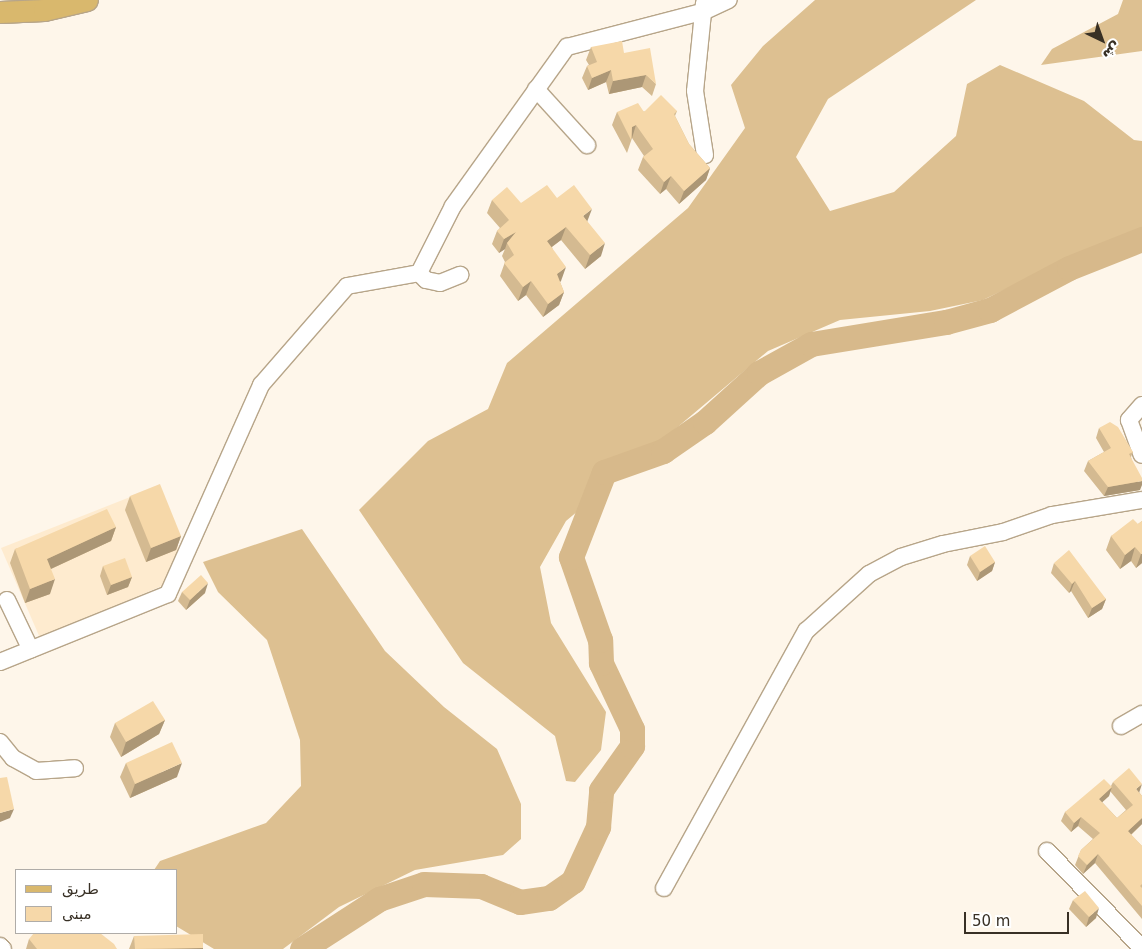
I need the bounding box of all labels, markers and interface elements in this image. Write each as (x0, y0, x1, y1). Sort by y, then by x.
north arrow (1077, 15, 1127, 65)
text: ش (1100, 39, 1125, 64)
legend (15, 869, 178, 934)
text: طريق (62, 880, 99, 898)
scale bar (967, 902, 1072, 934)
text: مبنى (62, 905, 92, 923)
text: 50 m (972, 912, 1010, 930)

